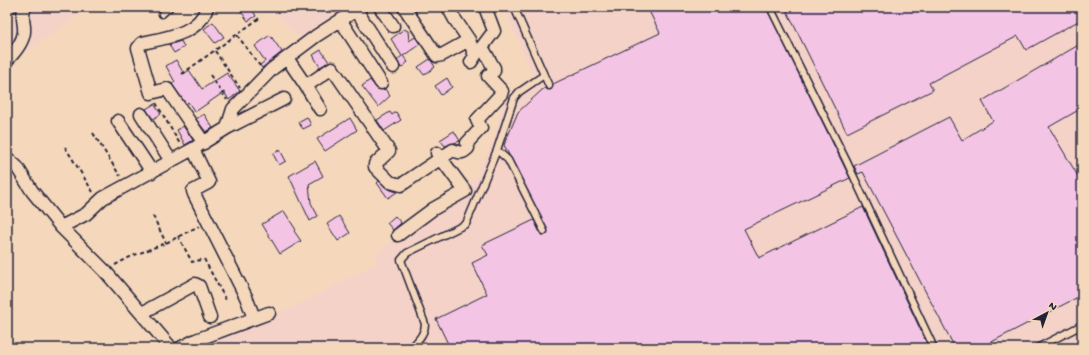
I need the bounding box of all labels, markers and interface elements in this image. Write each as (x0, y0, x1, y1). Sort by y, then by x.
north arrow (1027, 293, 1067, 333)
text: N (1046, 300, 1059, 314)

